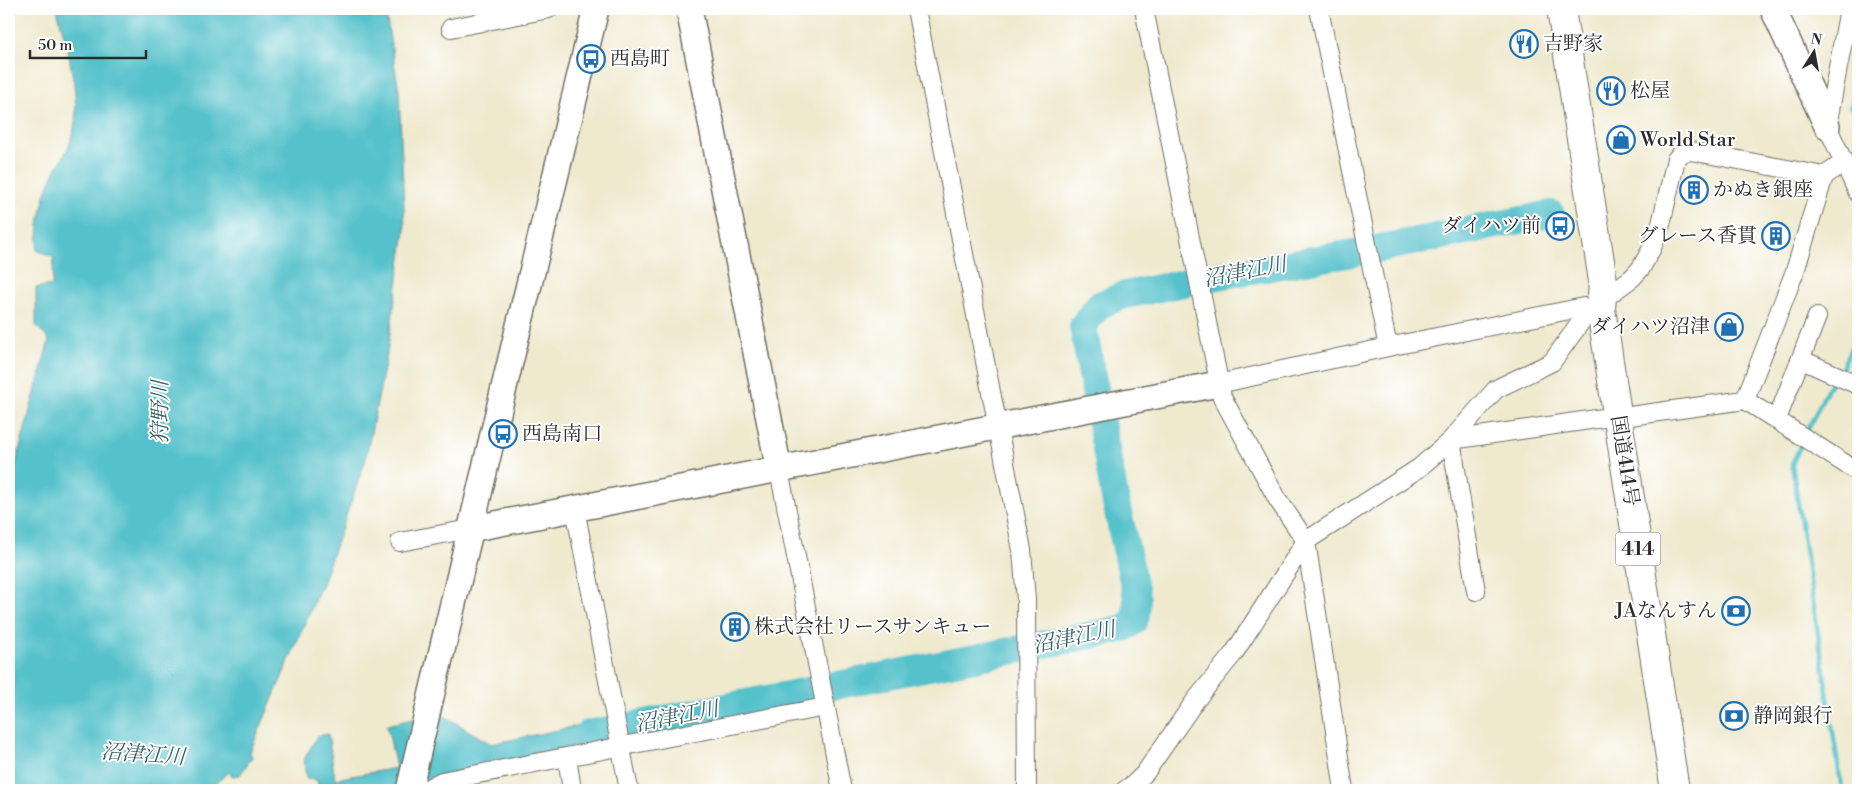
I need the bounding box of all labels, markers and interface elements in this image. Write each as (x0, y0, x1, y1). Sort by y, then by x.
scale bar (30, 28, 146, 60)
north arrow (1790, 28, 1840, 78)
restaurant icon: 吉野家 (1509, 29, 1539, 59)
text: N (1809, 30, 1823, 50)
place label: 吉野家 (1543, 32, 1603, 57)
text: 50 m (38, 36, 72, 55)
bus stop icon: 西島町 (576, 44, 606, 74)
place label: 西島町 (610, 47, 670, 72)
restaurant icon: 松屋 (1596, 76, 1626, 106)
place label: 松屋 (1630, 79, 1670, 104)
shop icon: World Star (1606, 125, 1636, 155)
place label: World Star (1639, 128, 1736, 153)
building icon: かぬき銀座 (1679, 175, 1709, 205)
place label: かぬき銀座 (1713, 178, 1813, 203)
bus stop icon: ダイハツ前 (1545, 211, 1575, 241)
place label: ダイハツ前 (1442, 214, 1541, 239)
building icon: グレース香貫 (1761, 221, 1791, 251)
place label: グレース香貫 (1638, 224, 1757, 249)
water label: 沼津江川 (1201, 251, 1291, 293)
shop icon: ダイハツ沼津 (1714, 312, 1744, 342)
place label: ダイハツ沼津 (1591, 315, 1710, 340)
water label: 狩野川 (148, 379, 174, 444)
street label: 国道414号 (1604, 414, 1644, 508)
bus stop icon: 西島南口 (488, 419, 518, 449)
place label: 西島南口 (522, 422, 602, 447)
road number: 414 (1616, 532, 1660, 566)
bank icon: JAなんすん (1721, 596, 1751, 626)
place label: JAなんすん (1614, 599, 1717, 624)
building icon: 株式会社リースサンキュー (720, 612, 750, 642)
place label: 株式会社リースサンキュー (754, 615, 992, 640)
water label: 沼津江川 (1030, 616, 1120, 659)
water label: 沼津江川 (633, 696, 723, 738)
bank icon: 静岡銀行 (1719, 701, 1749, 731)
place label: 静岡銀行 (1753, 704, 1833, 729)
water label: 沼津江川 (100, 739, 188, 771)

